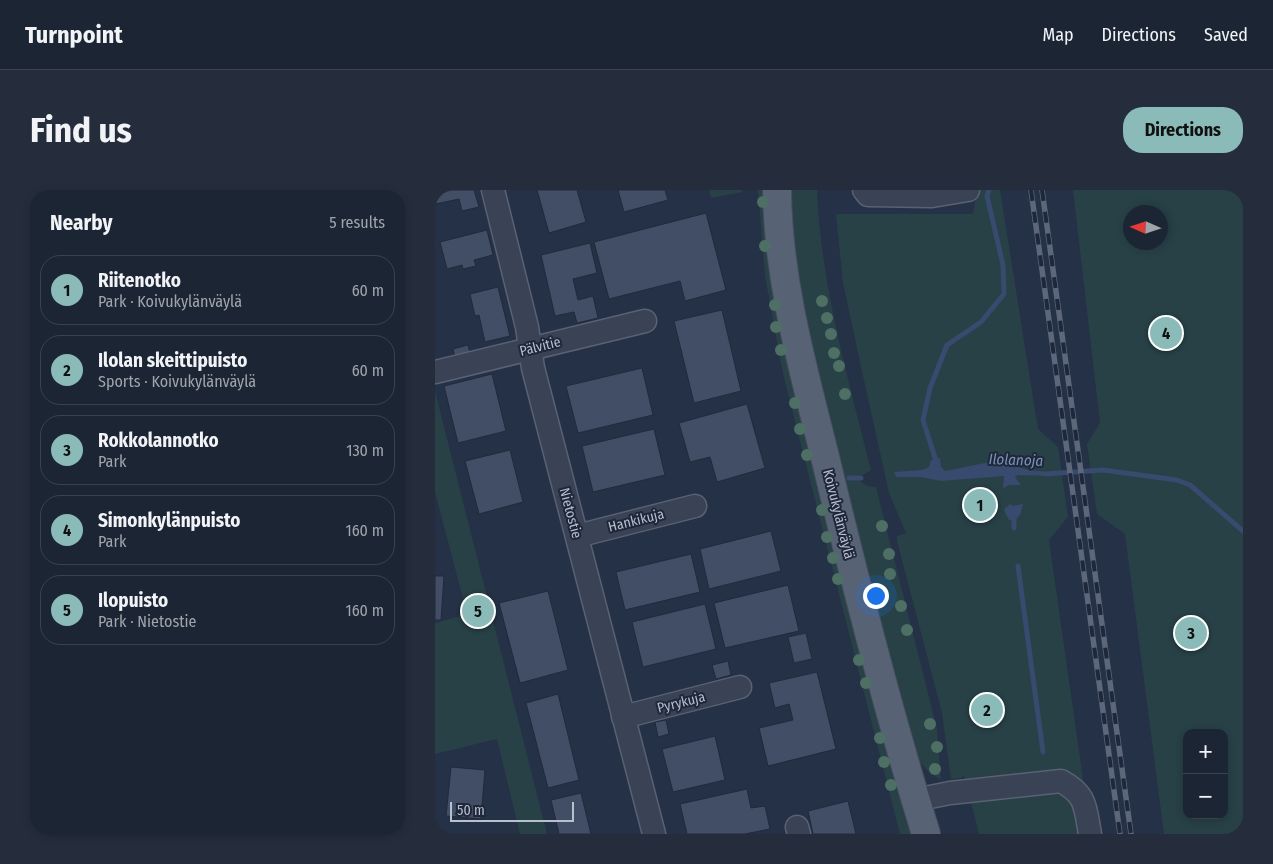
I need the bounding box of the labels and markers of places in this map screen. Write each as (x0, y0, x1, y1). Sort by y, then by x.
pin: 4 (1150, 314, 1182, 352)
pin: 1 (964, 486, 996, 524)
pin: 5 (462, 592, 494, 630)
pin: 3 (1175, 614, 1207, 652)
pin: 2 (971, 691, 1003, 729)

